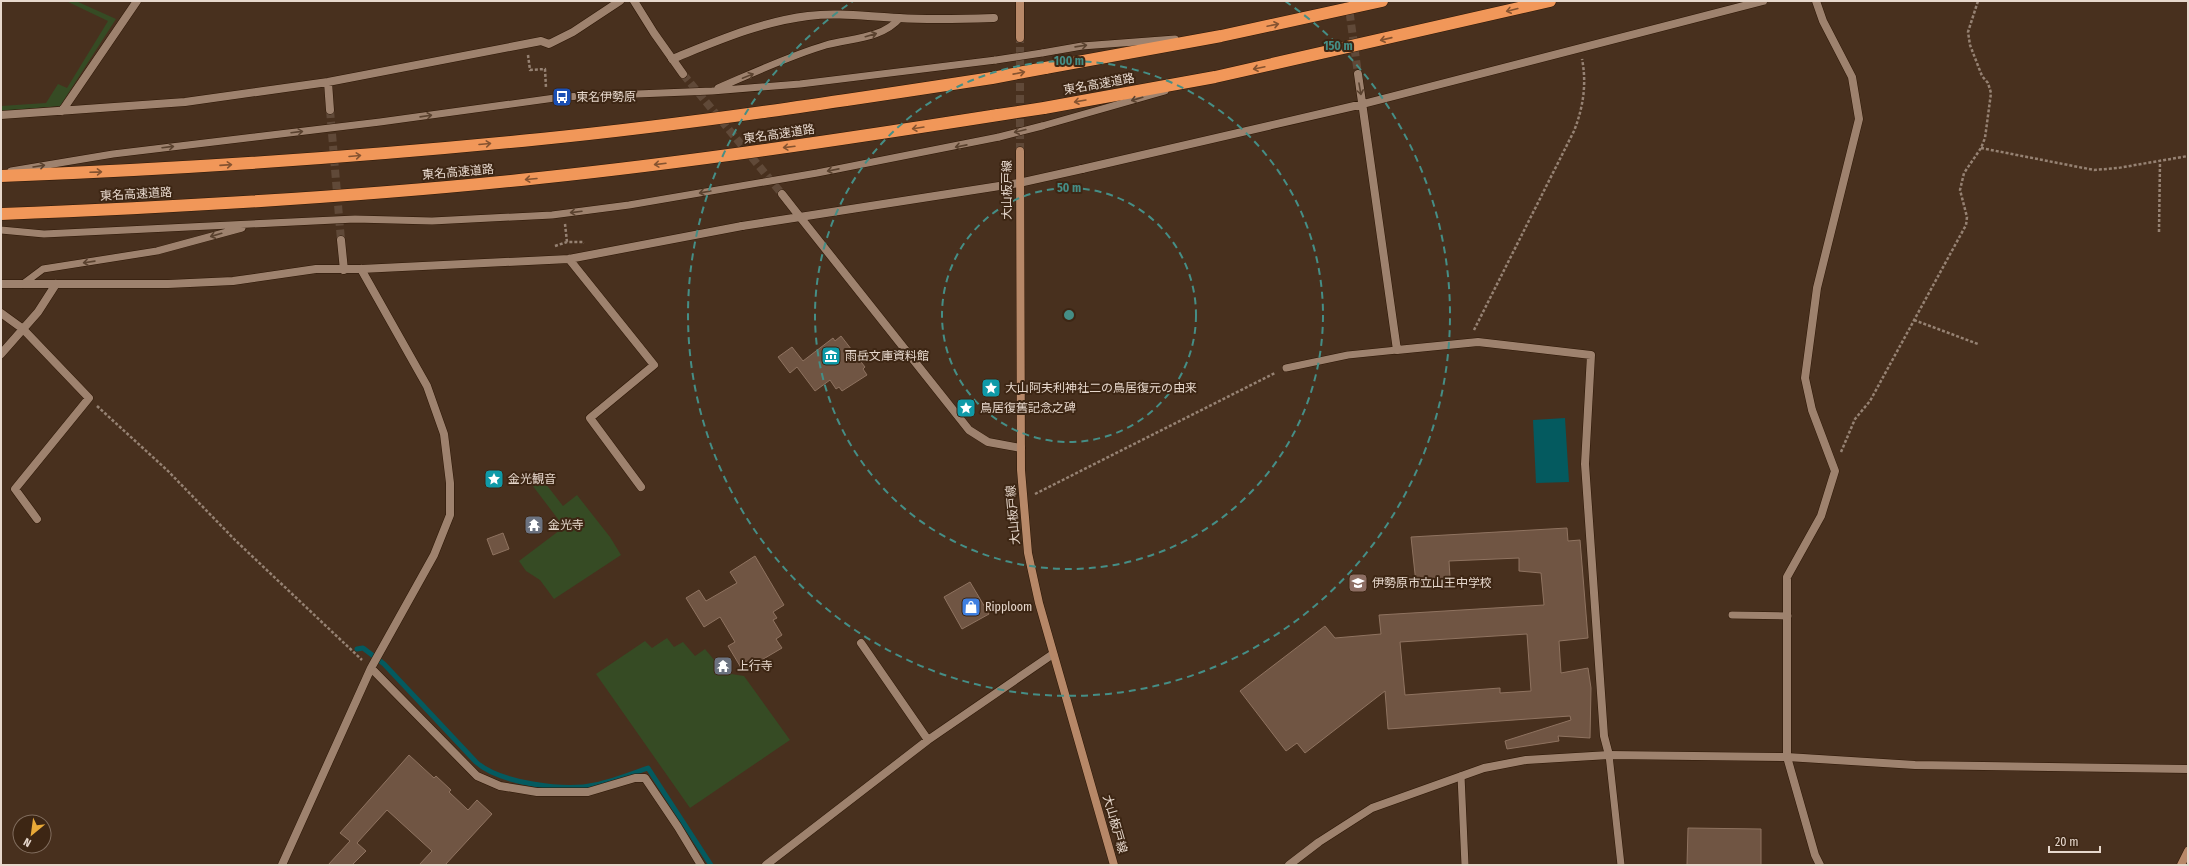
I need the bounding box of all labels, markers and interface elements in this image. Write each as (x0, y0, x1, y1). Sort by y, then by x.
one-way arrow (1506, 7, 1519, 15)
one-way arrow (1266, 21, 1279, 29)
one-way arrow (864, 31, 877, 38)
one-way arrow (1379, 36, 1392, 44)
text: 150 m (1323, 39, 1353, 53)
one-way arrow (1074, 42, 1087, 50)
text: 100 m (1054, 54, 1084, 68)
one-way arrow (1253, 64, 1266, 72)
one-way arrow (1012, 69, 1025, 77)
one-way arrow (741, 71, 753, 79)
street label: 東名高速道路 (1062, 71, 1136, 97)
one-way arrow (1357, 82, 1365, 95)
bus stop icon: 東名伊勢原 (551, 86, 573, 108)
place label: 東名伊勢原 (576, 90, 636, 104)
one-way arrow (1131, 96, 1144, 103)
one-way arrow (1074, 97, 1087, 105)
one-way arrow (419, 112, 432, 120)
street label: 東名高速道路 (742, 122, 816, 146)
one-way arrow (912, 124, 925, 132)
one-way arrow (290, 128, 303, 136)
one-way arrow (1014, 128, 1027, 136)
one-way arrow (478, 141, 491, 148)
one-way arrow (955, 142, 968, 150)
one-way arrow (783, 143, 796, 151)
one-way arrow (161, 144, 174, 151)
one-way arrow (348, 153, 361, 160)
one-way arrow (654, 160, 667, 168)
street label: 大山板戸線 (1000, 160, 1014, 220)
one-way arrow (219, 161, 232, 169)
one-way arrow (33, 162, 46, 170)
street label: 東名高速道路 (422, 162, 494, 182)
one-way arrow (827, 166, 840, 174)
one-way arrow (89, 168, 102, 176)
one-way arrow (525, 175, 538, 182)
text: 50 m (1057, 181, 1081, 195)
street label: 東名高速道路 (100, 185, 172, 203)
one-way arrow (699, 188, 712, 196)
one-way arrow (570, 208, 583, 216)
one-way arrow (210, 232, 223, 239)
one-way arrow (83, 258, 96, 266)
centre of rings (1062, 308, 1076, 322)
museum icon: 雨岳文庫資料館 (820, 345, 842, 367)
place label: 雨岳文庫資料館 (845, 349, 929, 363)
place icon: 大山阿夫利神社二の鳥居復元の由来 (980, 377, 1002, 399)
place label: 大山阿夫利神社二の鳥居復元の由来 (1005, 381, 1197, 395)
place icon: 鳥居復舊記念之碑 (955, 397, 977, 419)
place label: 鳥居復舊記念之碑 (980, 401, 1076, 415)
place icon: 金光観音 (483, 468, 505, 490)
place label: 金光観音 (508, 472, 556, 486)
street label: 大山板戸線 (1003, 484, 1023, 546)
temple icon: 金光寺 (523, 514, 545, 536)
place label: 金光寺 (548, 518, 584, 532)
school or university icon: 伊勢原市立山王中学校 (1347, 572, 1369, 594)
place label: 伊勢原市立山王中学校 (1372, 576, 1492, 590)
shop icon: Ripploom (960, 596, 982, 618)
place label: Ripploom (985, 600, 1032, 614)
temple icon: 上行寺 (712, 655, 734, 677)
place label: 上行寺 (737, 659, 773, 673)
street label: 大山板戸線 (1100, 793, 1130, 855)
north arrow (12, 814, 52, 854)
scale bar (2049, 828, 2100, 854)
text: N (21, 835, 33, 850)
text: 20 m (2055, 835, 2079, 849)

